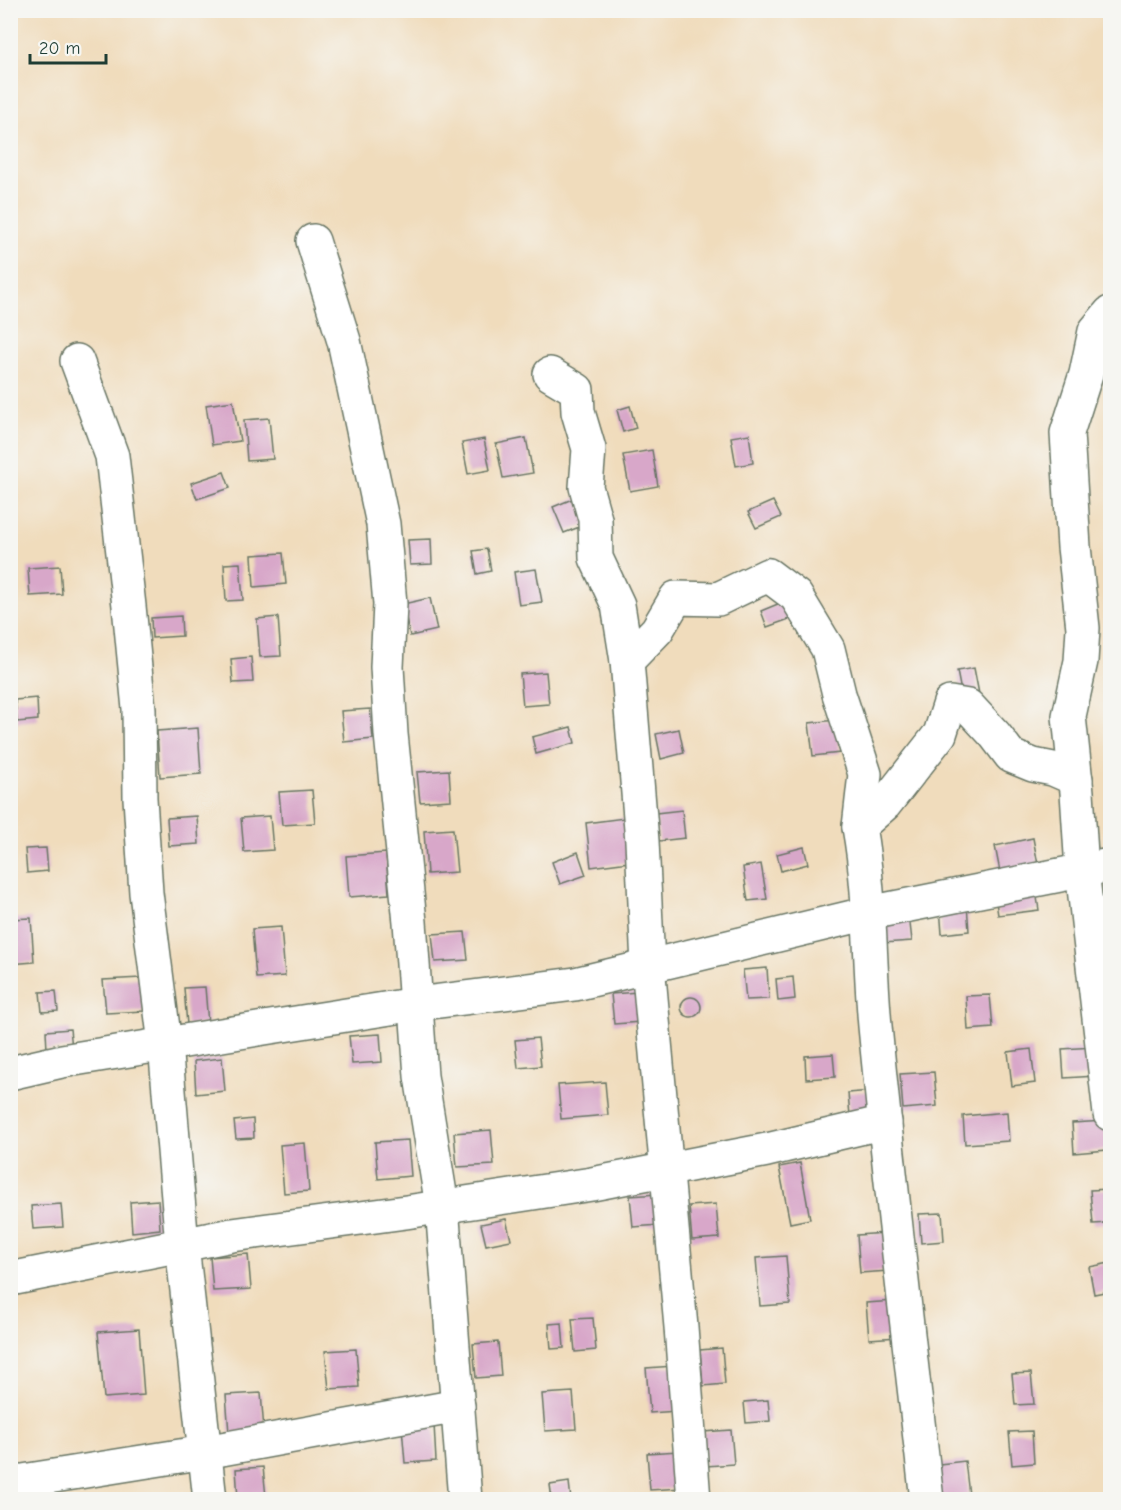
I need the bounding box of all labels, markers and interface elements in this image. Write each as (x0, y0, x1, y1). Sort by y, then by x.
scale bar (30, 27, 106, 65)
text: 20 m (39, 38, 80, 59)

